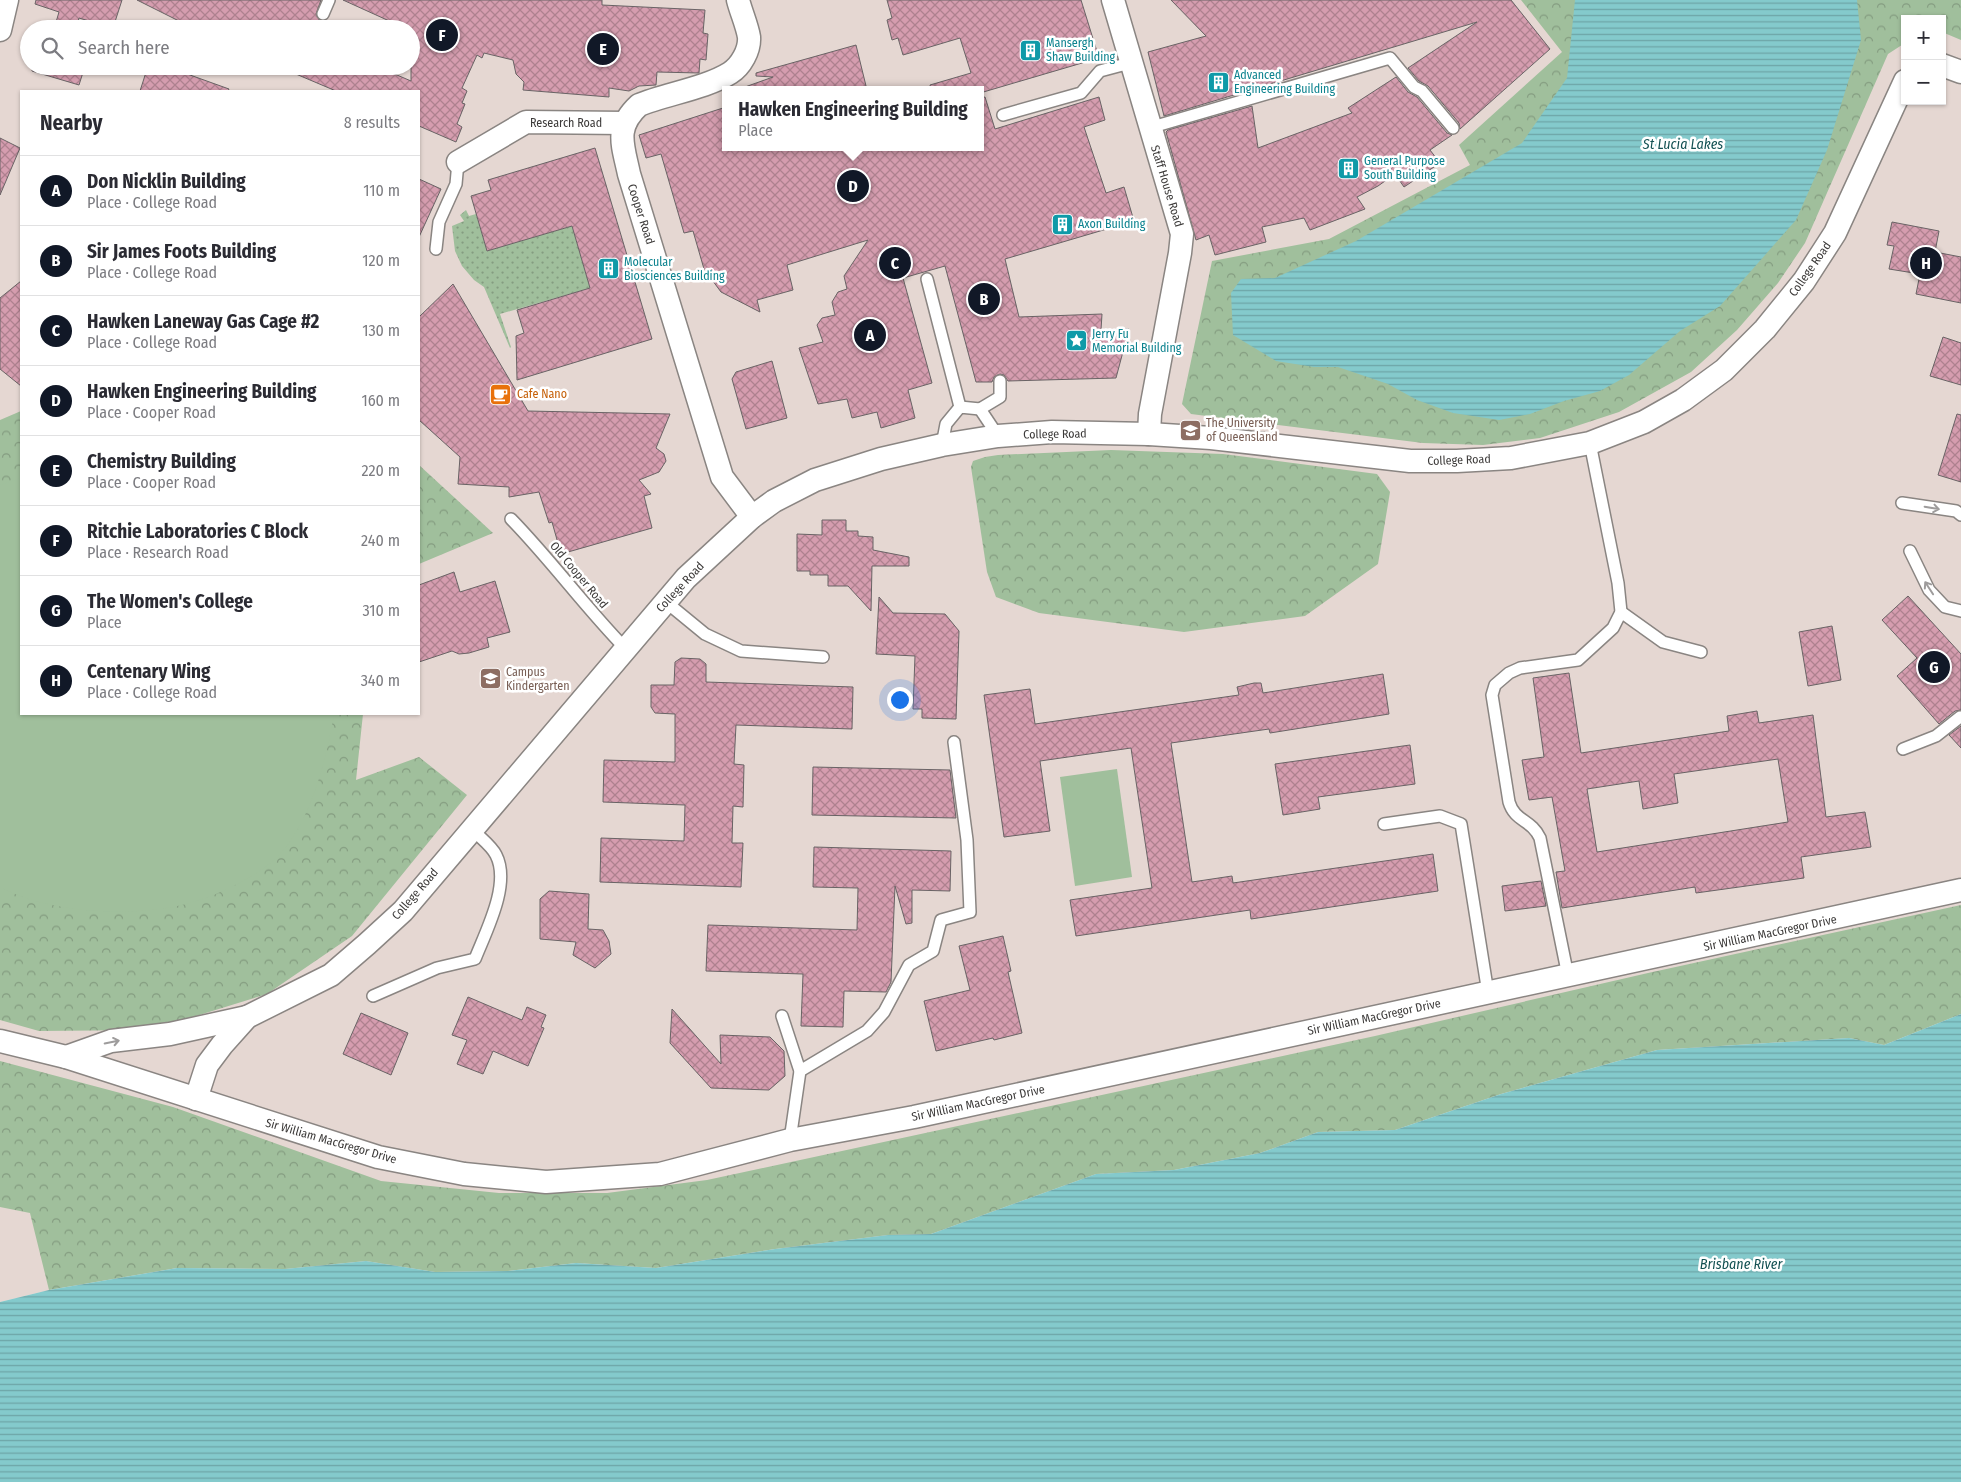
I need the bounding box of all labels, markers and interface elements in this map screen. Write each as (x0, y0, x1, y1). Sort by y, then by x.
map controls (1901, 15, 1946, 105)
button: + (1901, 15, 1946, 60)
pin: F (426, 16, 458, 54)
search box (20, 20, 420, 75)
pin: E (587, 30, 619, 68)
icon: search (38, 34, 66, 62)
text: Search here (78, 36, 170, 59)
place label: Mansergh Shaw Building (1046, 36, 1116, 64)
building icon: Mansergh Shaw Building (1018, 38, 1042, 62)
button: − (1901, 60, 1946, 105)
place label: Advanced Engineering Building (1234, 68, 1335, 96)
building icon: Advanced Engineering Building (1206, 70, 1230, 94)
popup (722, 86, 984, 151)
text: Hawken Engineering Building (738, 98, 968, 121)
text: Nearby (40, 110, 102, 136)
text: 8 results (344, 113, 400, 132)
street label: Research Road (530, 116, 602, 130)
text: Place (738, 121, 773, 140)
water label: St Lucia Lakes (1642, 136, 1723, 153)
street label: Staff House Road (1148, 144, 1186, 228)
place label: General Purpose South Building (1364, 154, 1445, 182)
building icon: General Purpose South Building (1336, 156, 1360, 180)
pin: D (837, 167, 869, 205)
text: Don Nicklin Building (87, 170, 246, 193)
text: A (52, 181, 60, 200)
text: 110 m (363, 181, 400, 200)
street label: Cooper Road (625, 182, 657, 246)
text: Place · College Road (87, 193, 217, 212)
building icon: Axon Building (1050, 212, 1074, 236)
place label: Axon Building (1078, 217, 1146, 231)
street label: College Road (1786, 239, 1834, 299)
text: Sir James Foots Building (87, 240, 276, 263)
pin: C (879, 244, 911, 282)
pin: H (1910, 244, 1942, 282)
text: B (52, 251, 60, 270)
text: 120 m (362, 251, 400, 270)
place label: Molecular Biosciences Building (624, 255, 725, 283)
building icon: Molecular Biosciences Building (596, 257, 620, 281)
text: Place · College Road (87, 263, 217, 282)
pin: B (968, 280, 1000, 318)
text: Hawken Laneway Gas Cage #2 (87, 310, 319, 333)
pin: A (854, 316, 886, 354)
text: C (52, 321, 60, 340)
text: 130 m (362, 321, 400, 340)
place label: Jerry Fu Memorial Building (1092, 327, 1182, 355)
place icon: Jerry Fu Memorial Building (1064, 329, 1088, 353)
text: Place · College Road (87, 333, 217, 352)
text: Hawken Engineering Building (87, 380, 317, 403)
cafe icon: Cafe Nano (489, 382, 513, 406)
place label: Cafe Nano (517, 387, 567, 401)
text: D (51, 391, 61, 410)
text: 160 m (361, 391, 400, 410)
text: Place · Cooper Road (87, 403, 216, 422)
place label: The University of Queensland (1206, 416, 1278, 444)
school or university icon: The University of Queensland (1178, 418, 1202, 442)
street label: College Road (1023, 426, 1087, 442)
text: Chemistry Building (87, 450, 236, 473)
street label: College Road (1427, 452, 1491, 468)
text: E (52, 461, 60, 480)
text: 220 m (361, 461, 400, 480)
text: Place · Cooper Road (87, 473, 216, 492)
one-way arrow (1924, 503, 1940, 513)
text: Ritchie Laboratories C Block (87, 520, 308, 543)
text: F (52, 531, 60, 550)
text: 240 m (361, 531, 400, 550)
street label: Old Cooper Road (547, 539, 611, 611)
text: Place · Research Road (87, 543, 229, 562)
street label: College Road (653, 559, 707, 615)
one-way arrow (1924, 581, 1934, 595)
text: The Women's College (87, 590, 253, 613)
text: G (51, 601, 61, 620)
text: 310 m (363, 601, 400, 620)
text: Place (87, 613, 122, 632)
pin: G (1918, 648, 1950, 686)
text: Centenary Wing (87, 660, 210, 683)
place label: Campus Kindergarten (506, 665, 570, 693)
school or university icon: Campus Kindergarten (478, 667, 502, 691)
text: H (51, 671, 61, 690)
text: 340 m (361, 671, 400, 690)
text: Place · College Road (87, 683, 217, 702)
your location (887, 687, 913, 713)
street label: College Road (389, 865, 441, 923)
street label: Sir William MacGregor Drive (1702, 912, 1838, 954)
street label: Sir William MacGregor Drive (1306, 996, 1442, 1038)
one-way arrow (104, 1037, 120, 1046)
street label: Sir William MacGregor Drive (910, 1082, 1046, 1124)
street label: Sir William MacGregor Drive (264, 1116, 398, 1166)
water label: Brisbane River (1700, 1256, 1783, 1273)

